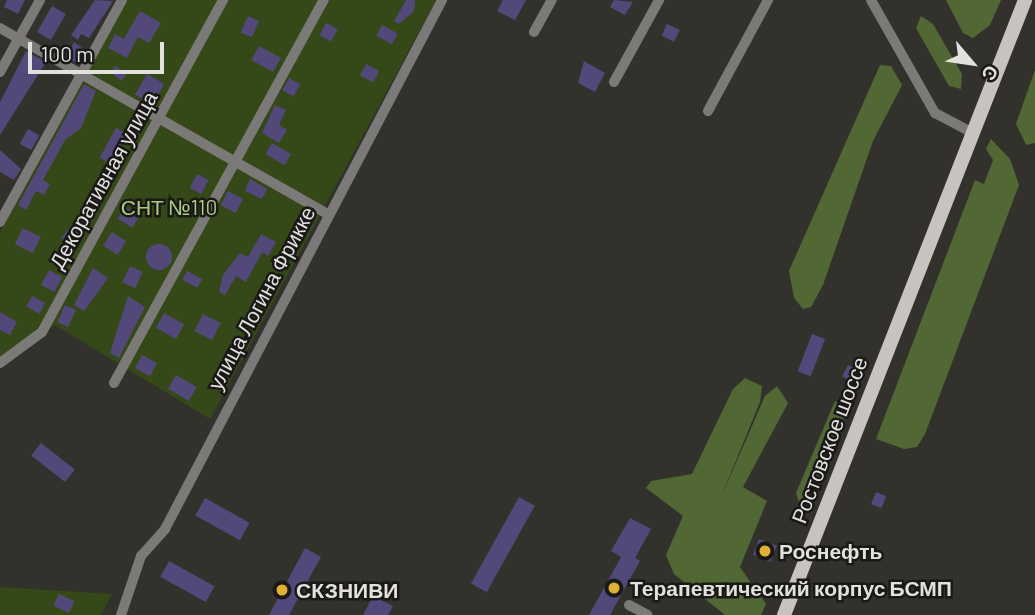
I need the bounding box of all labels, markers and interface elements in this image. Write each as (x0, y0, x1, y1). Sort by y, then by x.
scale bar (32, 28, 168, 72)
north arrow (937, 28, 1007, 98)
text: 100 m (41, 41, 94, 66)
text: С (977, 62, 1004, 85)
street label: Декоративная улица (44, 87, 162, 273)
park label: СНТ №110 (121, 194, 217, 220)
street label: улица Логина Фрикке (202, 202, 320, 394)
street label: Ростовское шоссе (786, 353, 872, 527)
place label: Роснефть (779, 538, 882, 564)
marker: Роснефть (757, 543, 773, 559)
place label: Терапевтический корпус БСМП (630, 575, 952, 601)
place label: СКЗНИВИ (296, 577, 398, 603)
marker: Терапевтический корпус БСМП (604, 578, 624, 598)
marker: СКЗНИВИ (274, 582, 290, 598)

